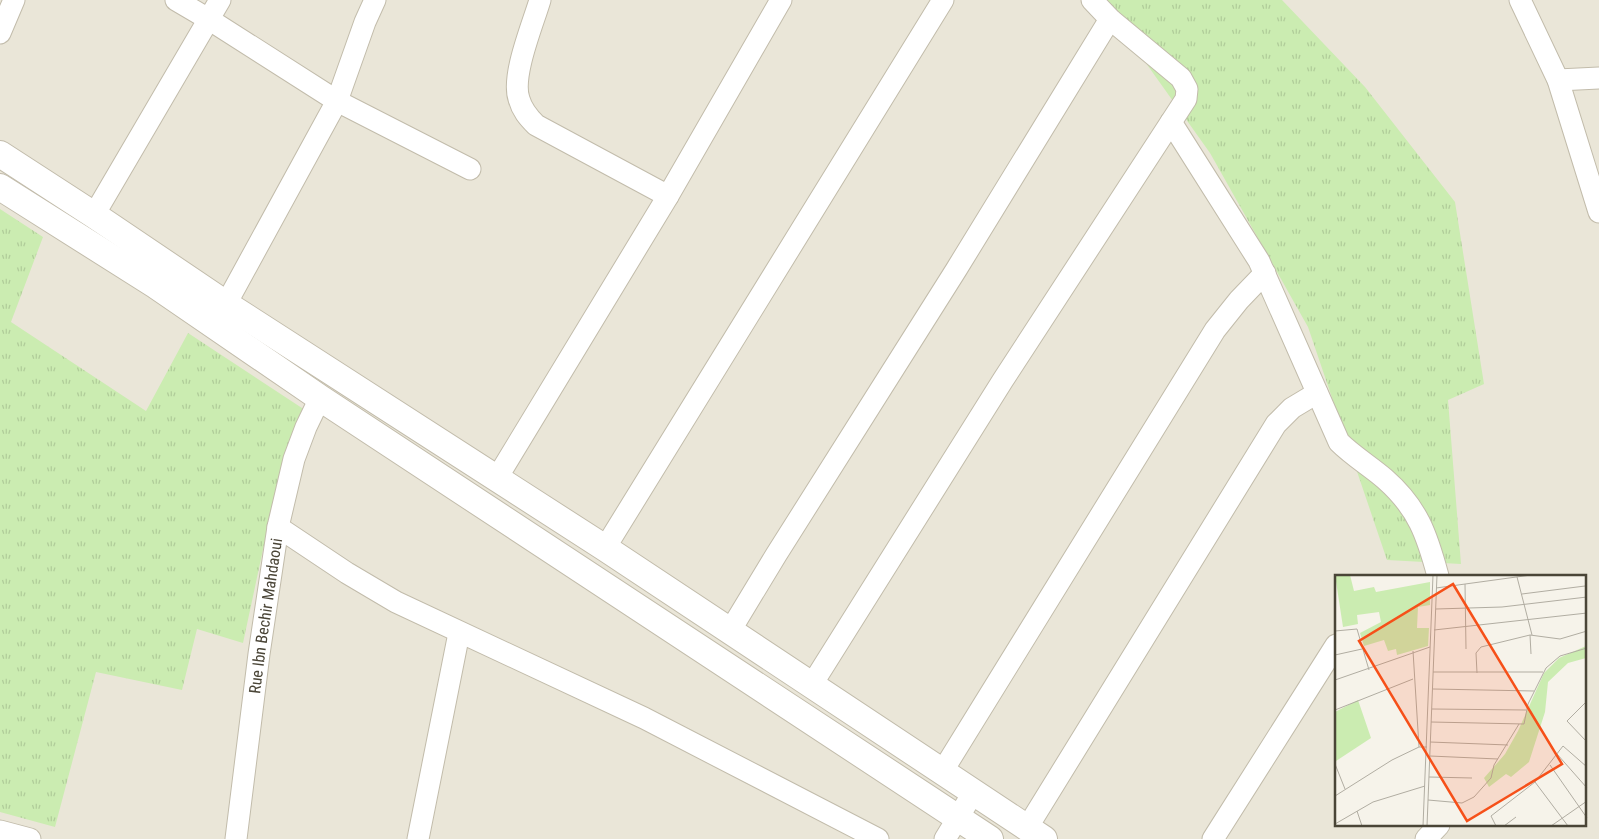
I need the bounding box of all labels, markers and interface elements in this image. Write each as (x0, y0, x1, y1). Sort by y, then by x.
street label: Rue Ibn Bechir Mahdaoui (245, 537, 286, 695)
inset map (1335, 575, 1586, 826)

